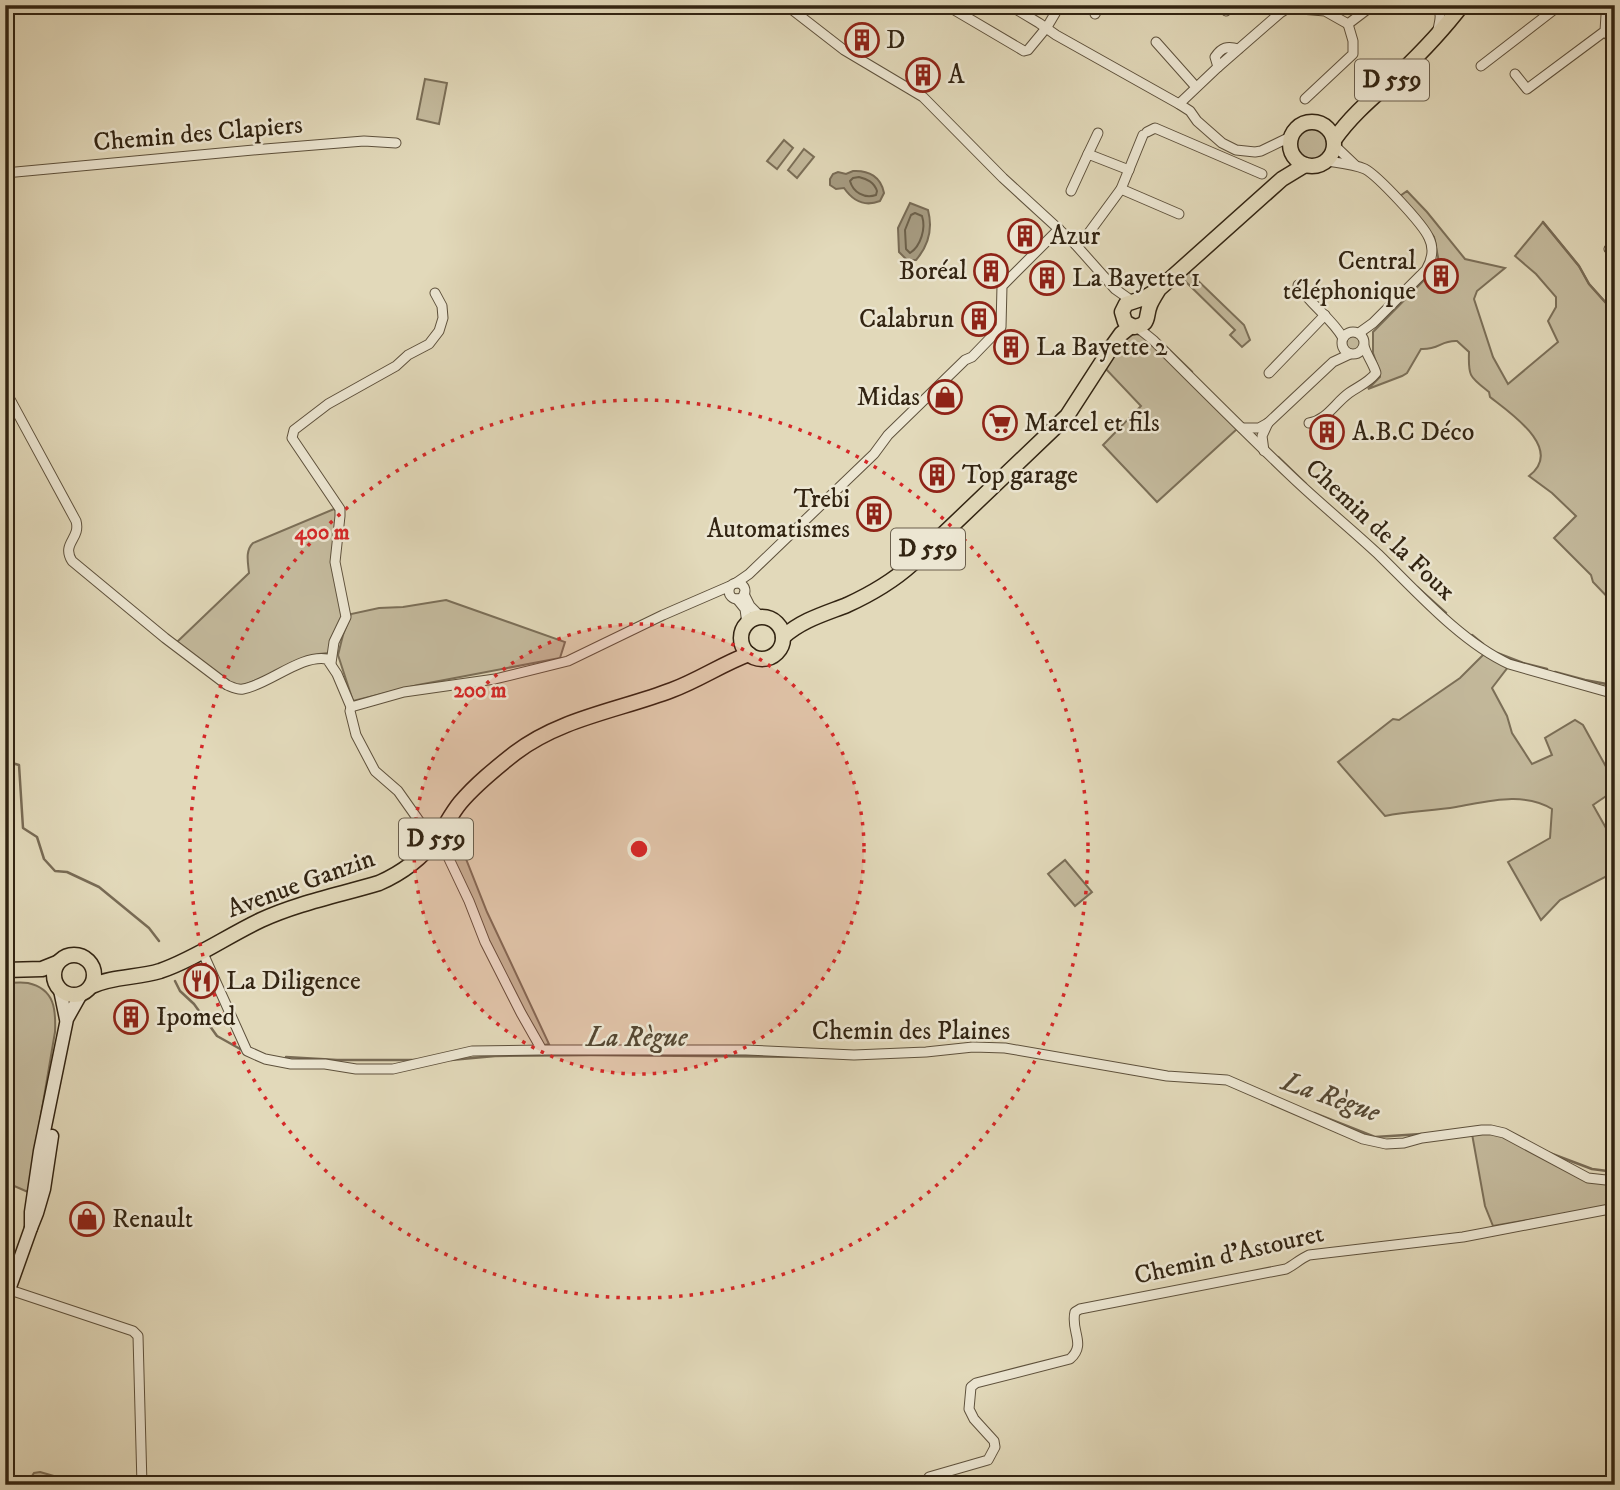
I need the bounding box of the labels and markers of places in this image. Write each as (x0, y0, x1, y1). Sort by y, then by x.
building icon: D (843, 21, 881, 59)
place label: D (886, 24, 905, 57)
building icon: A (904, 56, 942, 94)
place label: A (948, 59, 965, 92)
building icon: Azur (1006, 217, 1044, 255)
place label: Azur (1050, 220, 1100, 253)
place label: Central téléphonique (1283, 245, 1416, 308)
building icon: Boréal (972, 252, 1010, 290)
place label: Boréal (899, 255, 967, 288)
building icon: Central téléphonique (1422, 257, 1460, 295)
building icon: La Bayette 1 (1028, 259, 1066, 297)
place label: La Bayette 1 (1072, 262, 1200, 295)
building icon: Calabrun (960, 300, 998, 338)
place label: Calabrun (859, 303, 954, 336)
building icon: La Bayette 2 (992, 328, 1030, 366)
place label: La Bayette 2 (1036, 331, 1168, 364)
shop icon: Midas (926, 378, 964, 416)
place label: Midas (857, 381, 920, 414)
supermarket icon: Marcel et fils (981, 404, 1019, 442)
place label: Marcel et fils (1024, 407, 1160, 440)
building icon: A.B.C Déco (1308, 413, 1346, 451)
place label: A.B.C Déco (1352, 416, 1474, 449)
building icon: Top garage (918, 456, 956, 494)
place label: Top garage (962, 459, 1078, 492)
place label: Trebi Automatismes (707, 483, 850, 546)
building icon: Trebi Automatismes (855, 495, 893, 533)
centre of rings (627, 837, 651, 861)
restaurant icon: La Diligence (182, 962, 220, 1000)
place label: La Diligence (226, 965, 361, 998)
building icon: Ipomed (112, 998, 150, 1036)
place label: Ipomed (156, 1001, 235, 1034)
shop icon: Renault (68, 1200, 106, 1238)
place label: Renault (112, 1203, 193, 1236)

